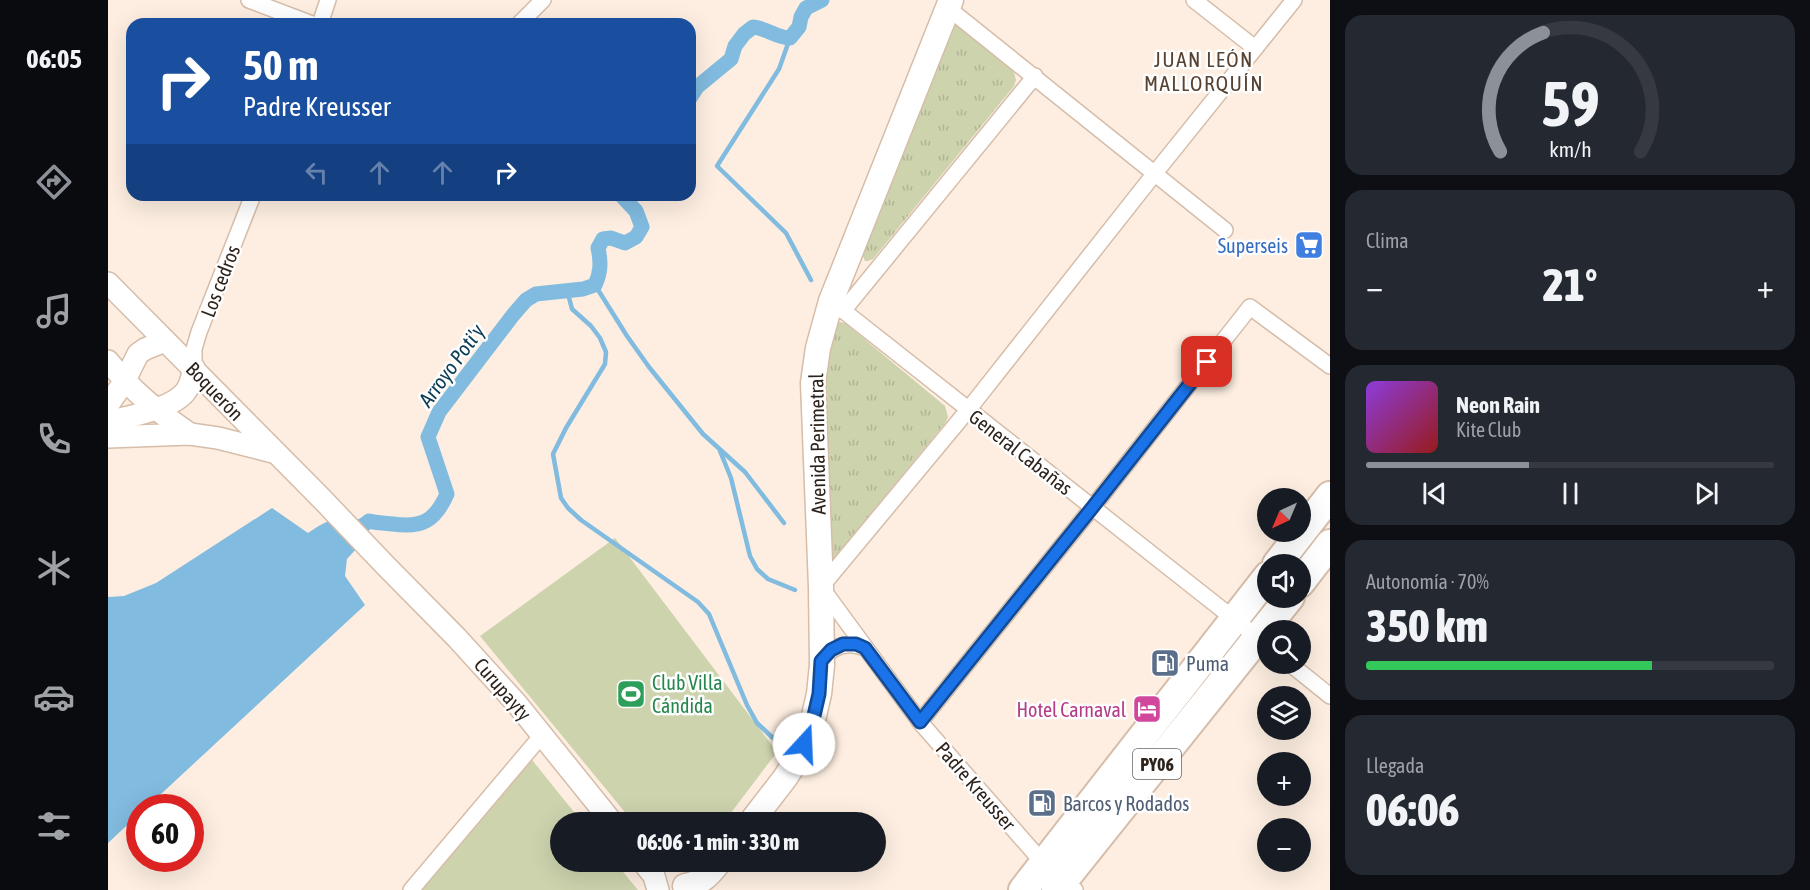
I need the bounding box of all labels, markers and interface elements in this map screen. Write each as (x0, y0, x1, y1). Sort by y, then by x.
text: 50 m (243, 41, 318, 89)
icon: right (144, 42, 222, 120)
text: 06:05 (26, 43, 82, 74)
district label: JUAN LEÓN MALLORQUÍN (1144, 47, 1264, 95)
text: 59 (1541, 68, 1599, 139)
text: Padre Kreusser (243, 91, 391, 122)
text: km/h (1549, 137, 1591, 162)
icon: left (300, 156, 333, 189)
icon: ahead (363, 156, 396, 189)
icon: ahead (426, 156, 459, 189)
icon: right (489, 156, 522, 189)
icon: directions (33, 161, 75, 203)
supermarket icon: Superseis (1293, 229, 1325, 261)
text: Clima (1366, 229, 1409, 252)
place label: Superseis (1218, 234, 1288, 257)
street label: Los cedros (196, 242, 244, 320)
text: 21° (1543, 259, 1597, 311)
text: − (1366, 267, 1383, 305)
text: + (1757, 267, 1774, 305)
icon: music (33, 290, 75, 332)
water label: Arroyo Poti'y (413, 319, 489, 412)
pin (1181, 336, 1232, 387)
icon: arrive (1190, 345, 1223, 378)
street label: Boquerón (182, 357, 248, 425)
street label: Avenida Perimetral (804, 372, 830, 515)
text: Neon Rain (1456, 392, 1540, 418)
street label: General Cabañas (965, 405, 1077, 499)
icon: phone (33, 418, 75, 460)
text: Kite Club (1456, 418, 1521, 441)
icon: previous (1418, 477, 1451, 510)
icon: pause (1554, 477, 1587, 510)
icon: next (1690, 477, 1723, 510)
north arrow (1257, 488, 1311, 542)
map controls (1257, 488, 1311, 872)
icon: climate (33, 547, 75, 589)
button: sound (1257, 554, 1311, 608)
text: Autonomía · 70% (1366, 570, 1489, 593)
text: 350 km (1366, 600, 1488, 652)
button: search (1257, 620, 1311, 674)
fuel station icon: Puma (1149, 647, 1181, 679)
place label: Puma (1186, 652, 1229, 675)
street label: Curupayty (470, 653, 536, 725)
place label: Club Villa Cándida (652, 671, 722, 717)
icon: car (33, 676, 75, 718)
sports icon: Club Villa Cándida (615, 678, 647, 710)
button: layers (1257, 686, 1311, 740)
hotel icon: Hotel Carnaval (1131, 693, 1163, 725)
place label: Hotel Carnaval (1016, 698, 1127, 721)
position arrow (772, 712, 836, 776)
street label: Padre Kreusser (931, 737, 1021, 836)
road number: PY06 (1133, 749, 1181, 779)
button: + (1257, 752, 1311, 806)
text: Llegada (1366, 754, 1424, 777)
text: 06:06 (1366, 784, 1460, 836)
fuel station icon: Barcos y Rodados (1026, 787, 1058, 819)
place label: Barcos y Rodados (1063, 792, 1189, 815)
speed limit sign: 60 (126, 794, 204, 872)
icon: filters (33, 805, 75, 847)
button: − (1257, 818, 1311, 872)
text: 06:06 · 1 min · 330 m (637, 829, 799, 855)

